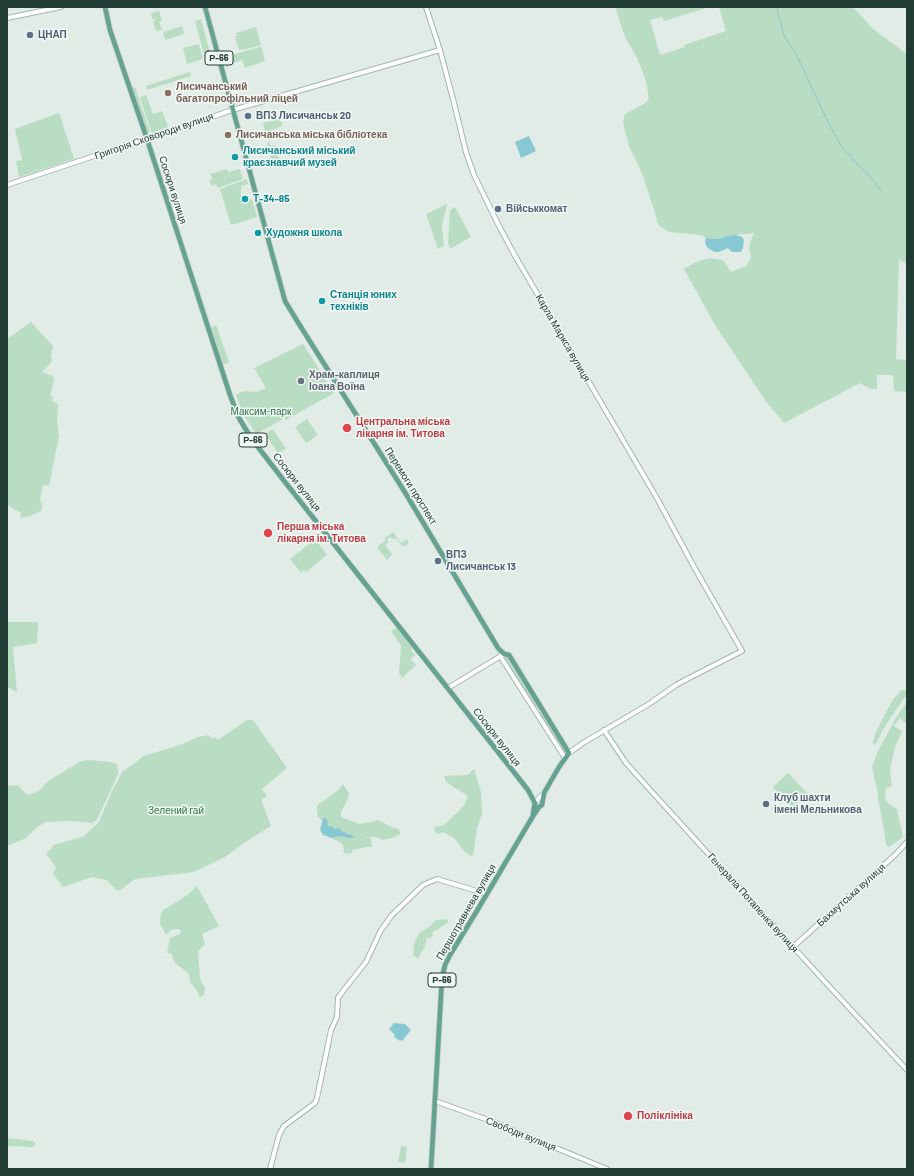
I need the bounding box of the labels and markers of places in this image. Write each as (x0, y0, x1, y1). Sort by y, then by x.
place label: ЦНАП (38, 29, 67, 41)
marker: ЦНАП (25, 30, 35, 40)
place label: Лисичанський багатопрофільний ліцей (176, 81, 298, 104)
marker: Лисичанський багатопрофільний ліцей (163, 88, 173, 98)
place label: ВПЗ Лисичанськ 20 (256, 110, 351, 122)
marker: ВПЗ Лисичанськ 20 (243, 111, 253, 121)
place label: Лисичанська мiська бiблiотека (236, 129, 387, 141)
marker: Лисичанська мiська бiблiотека (223, 130, 233, 140)
place label: Лисичанський міський краєзнавчий музей (243, 145, 355, 168)
marker: Лисичанський міський краєзнавчий музей (230, 152, 240, 162)
place label: Т-34-85 (253, 193, 290, 205)
marker: Т-34-85 (240, 194, 250, 204)
place label: Військкомат (506, 203, 567, 215)
marker: Військкомат (493, 204, 503, 214)
place label: Художня школа (266, 227, 342, 239)
marker: Художня школа (253, 228, 263, 238)
place label: Станція юних техніків (330, 289, 397, 312)
marker: Станція юних техніків (317, 296, 327, 306)
place label: Храм-каплиця Іоана Воїна (309, 369, 380, 392)
marker: Храм-каплиця Іоана Воїна (296, 376, 306, 386)
place label: Центральна міська лікарня ім. Титова (356, 416, 450, 440)
marker: Центральна міська лікарня ім. Титова (341, 422, 353, 434)
place label: Перша міська лікарня ім. Титова (277, 521, 366, 544)
marker: Перша міська лікарня ім. Титова (262, 527, 274, 539)
place label: ВПЗ Лисичанськ 13 (446, 549, 516, 572)
marker: ВПЗ Лисичанськ 13 (433, 556, 443, 566)
place label: Клуб шахти імені Мельникова (774, 792, 862, 816)
marker: Клуб шахти імені Мельникова (761, 799, 771, 809)
marker: Поліклініка (622, 1110, 634, 1122)
place label: Поліклініка (637, 1110, 693, 1122)

